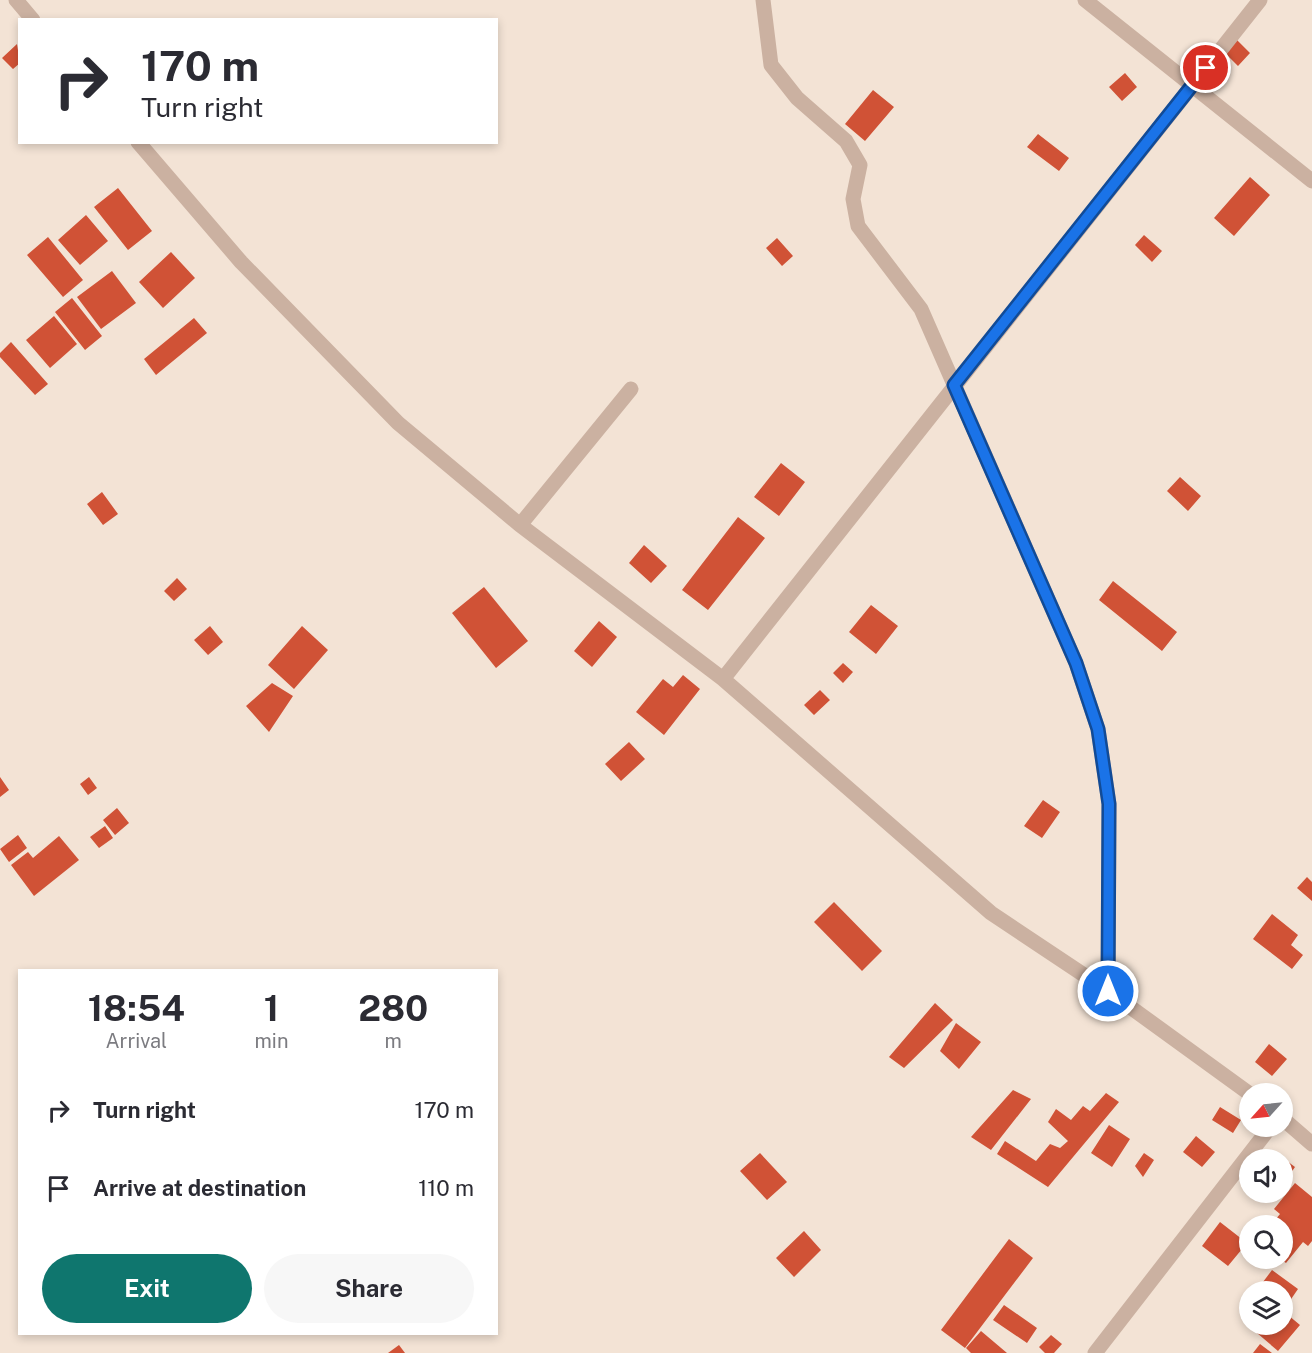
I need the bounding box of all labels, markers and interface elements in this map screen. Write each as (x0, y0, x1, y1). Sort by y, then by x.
text: 170 m (141, 41, 259, 90)
icon: right (42, 42, 120, 120)
pin (1180, 42, 1231, 93)
icon: arrive (1189, 51, 1222, 84)
text: Turn right (141, 91, 264, 123)
position arrow (1076, 959, 1140, 1023)
text: 18:54 (88, 987, 185, 1029)
text: 1 (264, 987, 279, 1029)
text: 280 (358, 987, 428, 1029)
text: Arrival (105, 1029, 167, 1053)
text: min (255, 1029, 288, 1053)
text: m (385, 1029, 402, 1053)
north arrow (1239, 1083, 1293, 1137)
map controls (1239, 1083, 1293, 1335)
icon: right (42, 1094, 75, 1127)
text: Turn right (93, 1097, 196, 1123)
text: 170 m (414, 1097, 474, 1123)
button: sound (1239, 1149, 1293, 1203)
icon: arrive (42, 1172, 75, 1205)
text: Arrive at destination (93, 1175, 306, 1201)
text: 110 m (418, 1175, 474, 1201)
button: search (1239, 1215, 1293, 1269)
button: Exit (42, 1254, 252, 1323)
button: Share (264, 1254, 474, 1323)
button: layers (1239, 1281, 1293, 1335)

